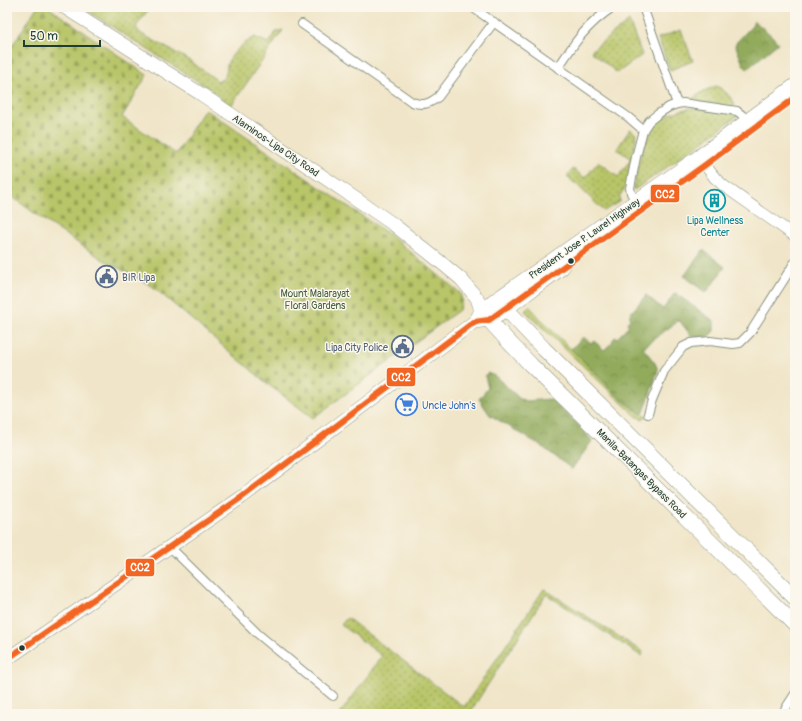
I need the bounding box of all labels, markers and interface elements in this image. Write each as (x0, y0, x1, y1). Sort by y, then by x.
scale bar (24, 22, 100, 48)
text: 50 m (30, 29, 58, 44)
street label: Alaminos-Lipa City Road (230, 112, 321, 179)
line badge: CC2 (650, 184, 680, 203)
building icon: Lipa Wellness Center (702, 187, 728, 213)
text: CC2 (655, 188, 675, 201)
street label: President Jose P. Laurel Highway (527, 195, 643, 282)
place label: Lipa Wellness Center (687, 215, 744, 239)
unlabelled marker (566, 256, 576, 266)
public building icon: BIR Lipa (94, 264, 120, 290)
place label: BIR Lipa (122, 272, 156, 284)
park label: Mount Malarayat Floral Gardens (280, 288, 351, 312)
public building icon: Lipa City Police (390, 334, 416, 360)
place label: Lipa City Police (326, 342, 388, 354)
line badge: CC2 (386, 367, 416, 387)
text: CC2 (391, 371, 411, 384)
supermarket icon: Uncle John's (394, 392, 420, 418)
place label: Uncle John's (422, 400, 476, 412)
street label: Manila-Batangas Bypass Road (594, 426, 689, 521)
line badge: CC2 (125, 558, 155, 577)
text: CC2 (130, 561, 150, 574)
unlabelled marker (17, 643, 27, 653)

